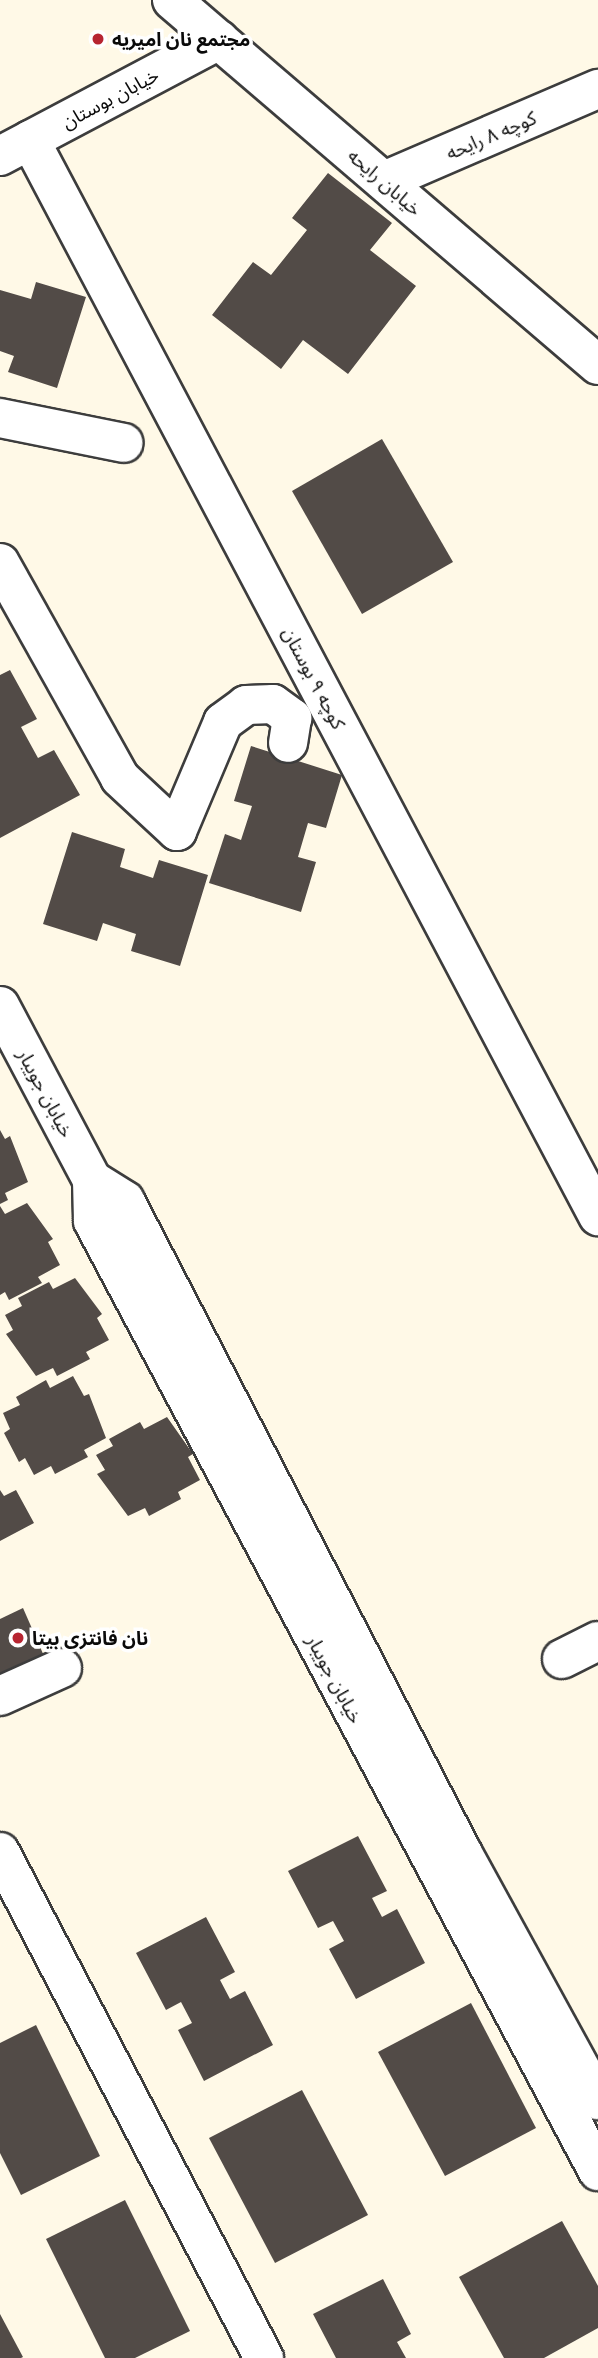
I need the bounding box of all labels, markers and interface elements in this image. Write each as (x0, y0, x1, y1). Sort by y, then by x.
place label: مجتمع نان امیریه (112, 28, 250, 50)
marker: مجتمع نان امیریه (90, 31, 106, 47)
street label: خیابان بوستان (57, 63, 163, 133)
street label: کوچه ۸ رایحه (443, 106, 539, 164)
street label: خیابان رایحه (343, 144, 427, 220)
street label: کوچه ۹ بوستان (278, 623, 350, 733)
street label: خیابان جویبار (13, 1045, 79, 1141)
place label: نان فانتزی بیتا (32, 1627, 148, 1649)
marker: نان فانتزی بیتا (10, 1630, 26, 1646)
street label: خیابان جویبار (302, 1631, 368, 1727)

